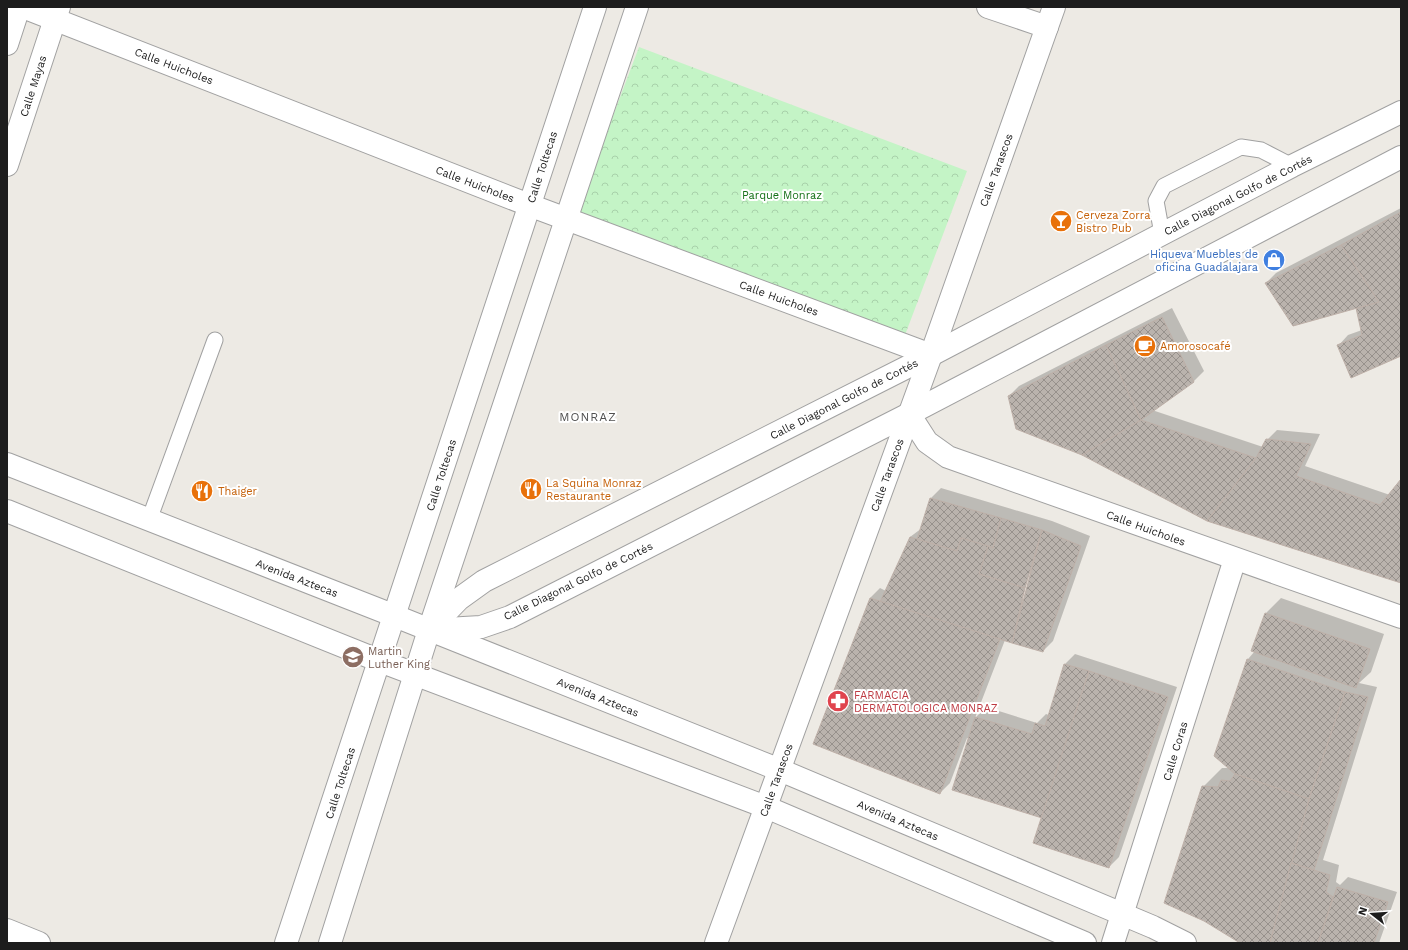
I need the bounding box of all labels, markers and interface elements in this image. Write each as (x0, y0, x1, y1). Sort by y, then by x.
street label: Calle Huicholes (133, 45, 215, 88)
street label: Calle Mayas (17, 54, 50, 118)
street label: Calle Toltecas (525, 129, 560, 205)
street label: Calle Tarascos (977, 132, 1016, 209)
street label: Calle Diagonal Golfo de Cortés (1162, 152, 1315, 239)
street label: Calle Huicholes (434, 163, 516, 206)
park label: Parque Monraz (742, 189, 822, 202)
bar icon: Cerveza Zorra Bistro Pub (1048, 208, 1074, 234)
place label: Cerveza Zorra Bistro Pub (1076, 209, 1150, 235)
shop icon: Hiqueva Muebles de oficina Guadalajara (1261, 247, 1287, 273)
place label: Hiqueva Muebles de oficina Guadalajara (1150, 248, 1258, 274)
street label: Calle Huicholes (737, 278, 820, 319)
cafe icon: Amorosocafé (1132, 333, 1158, 359)
place label: Amorosocafé (1160, 340, 1231, 353)
street label: Calle Diagonal Golfo de Cortés (768, 356, 921, 443)
district label: MONRAZ (559, 410, 617, 424)
street label: Calle Toltecas (424, 437, 459, 513)
street label: Calle Tarascos (868, 437, 907, 514)
restaurant icon: La Squina Monraz Restaurante (518, 476, 544, 502)
place label: La Squina Monraz Restaurante (546, 477, 642, 503)
restaurant icon: Thaiger (189, 478, 215, 504)
place label: Thaiger (218, 485, 258, 498)
street label: Calle Huicholes (1104, 508, 1187, 549)
street label: Calle Diagonal Golfo de Cortés (502, 539, 655, 623)
street label: Avenida Aztecas (254, 557, 340, 600)
school or university icon: Martin Luther King (340, 644, 366, 670)
place label: Martin Luther King (368, 645, 430, 671)
street label: Avenida Aztecas (555, 675, 641, 720)
pharmacy icon: FARMACIA DERMATOLOGICA MONRAZ (825, 688, 851, 714)
place label: FARMACIA DERMATOLOGICA MONRAZ (854, 689, 998, 715)
street label: Calle Coras (1160, 720, 1191, 782)
street label: Calle Tarascos (757, 742, 796, 819)
street label: Calle Toltecas (323, 745, 358, 821)
street label: Avenida Aztecas (855, 797, 941, 844)
north arrow (1352, 894, 1392, 934)
text: N (1356, 905, 1370, 917)

